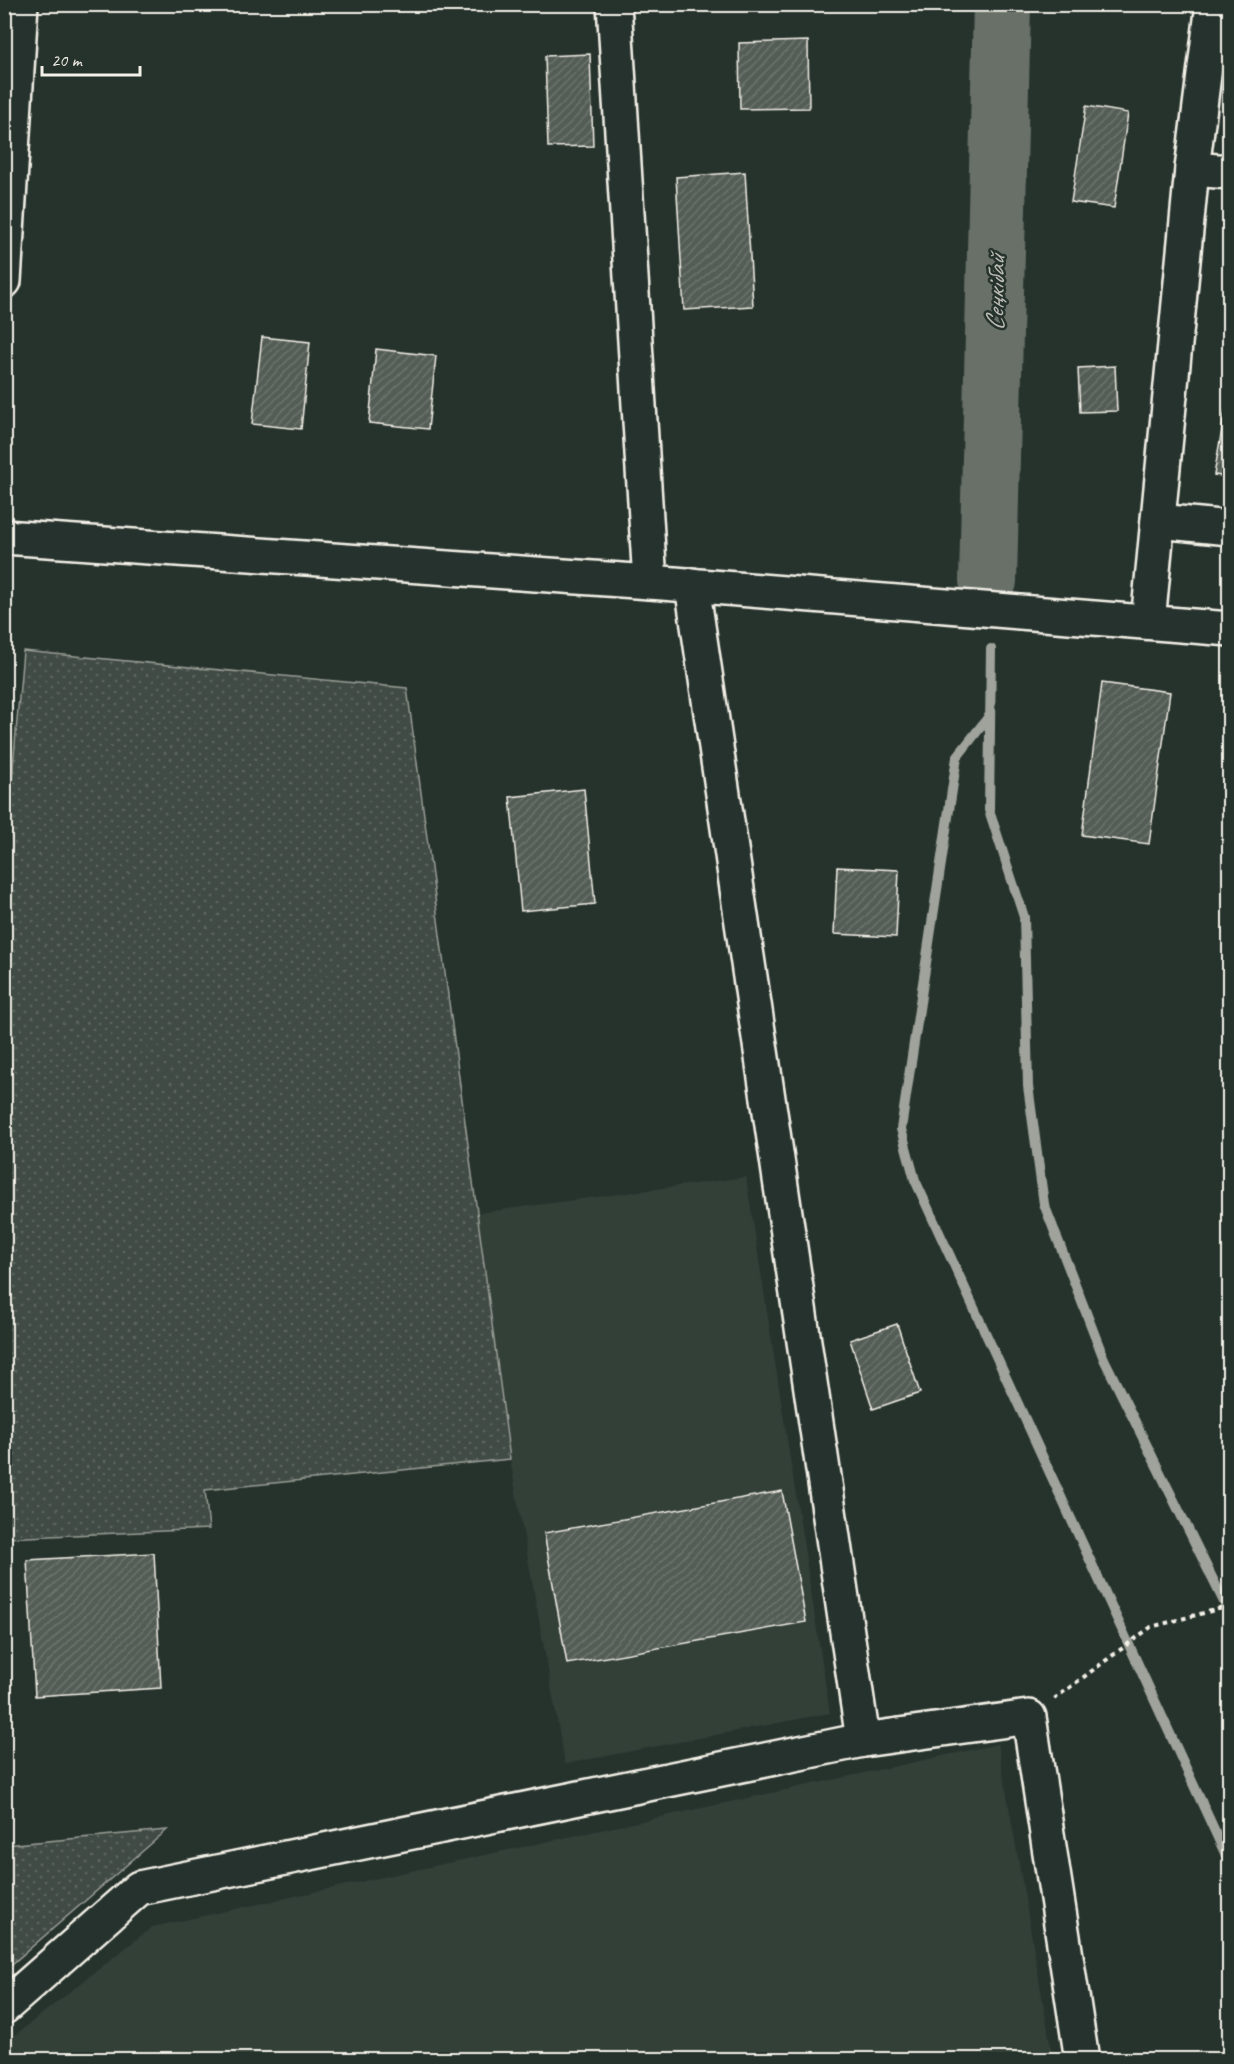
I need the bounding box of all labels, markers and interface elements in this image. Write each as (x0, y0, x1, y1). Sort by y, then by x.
scale bar (42, 39, 140, 77)
text: 20 m (51, 49, 84, 71)
water label: Сеңкібай (978, 250, 1013, 331)

